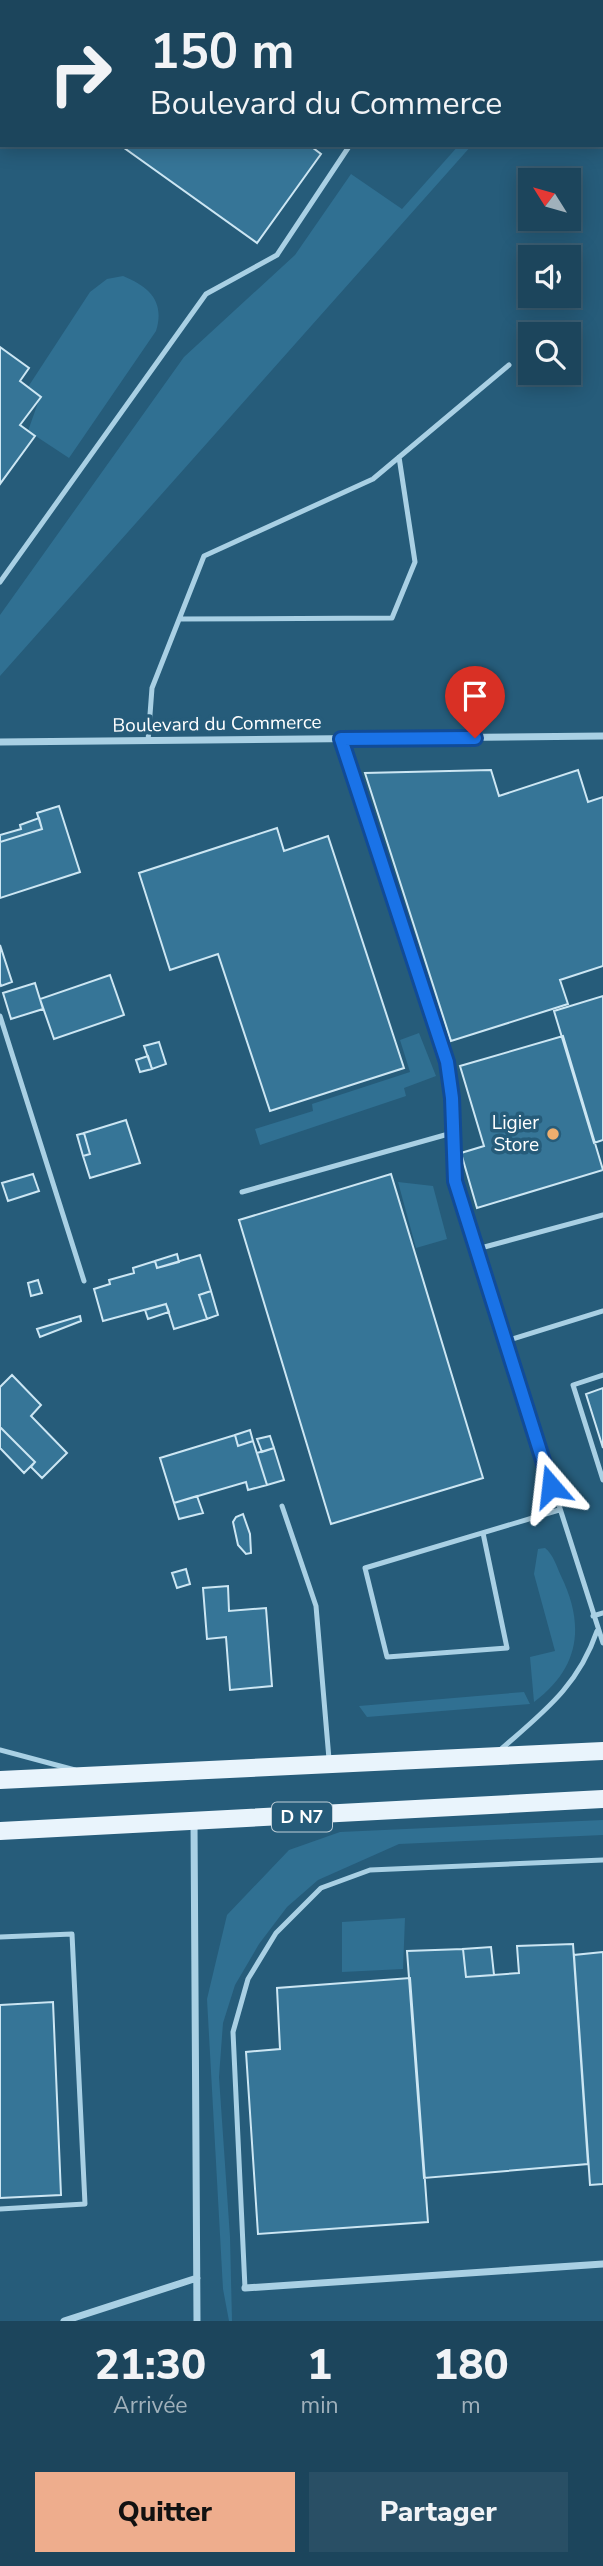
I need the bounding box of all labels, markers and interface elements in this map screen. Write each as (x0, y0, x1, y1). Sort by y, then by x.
text: 150 m (150, 18, 294, 85)
icon: right (35, 28, 126, 119)
text: Boulevard du Commerce (150, 82, 502, 125)
north arrow (518, 168, 581, 231)
map controls (518, 168, 581, 385)
button: sound (518, 245, 581, 308)
button: search (518, 322, 581, 385)
pin (445, 666, 505, 738)
icon: arrive (456, 677, 494, 715)
street label: Boulevard du Commerce (112, 709, 322, 739)
place label: Ligier Store (492, 1110, 539, 1158)
marker: Ligier Store (545, 1126, 561, 1142)
position arrow (514, 1449, 588, 1523)
road number: D N7 (272, 1802, 332, 1831)
text: 21:30 (94, 2337, 206, 2394)
text: 1 (307, 2337, 332, 2394)
text: 180 (433, 2337, 509, 2394)
text: Arrivée (113, 2390, 188, 2421)
text: min (301, 2390, 339, 2421)
text: m (461, 2390, 481, 2421)
button: Quitter (35, 2472, 295, 2552)
button: Partager (309, 2472, 568, 2552)

